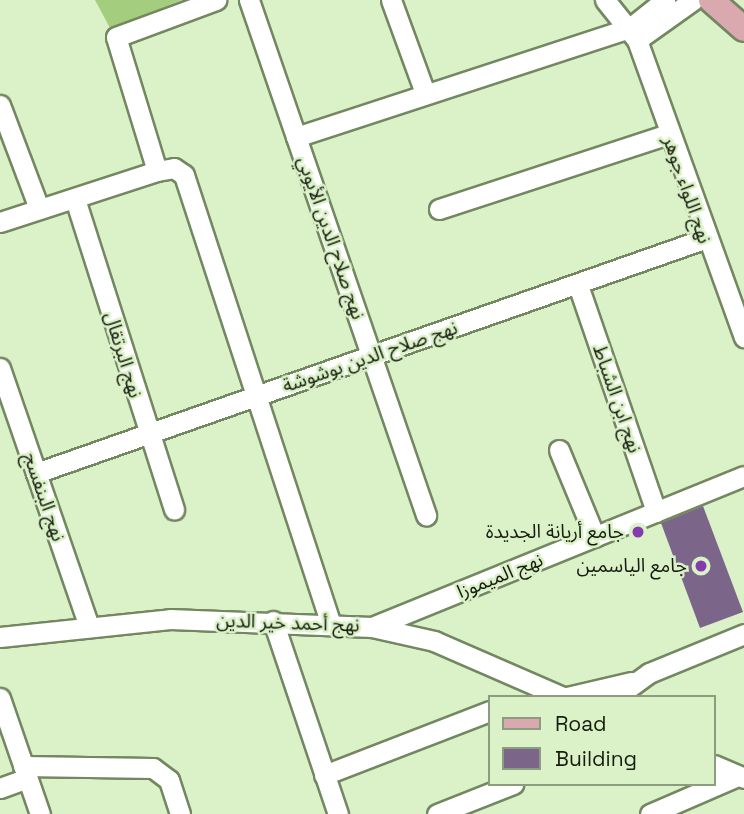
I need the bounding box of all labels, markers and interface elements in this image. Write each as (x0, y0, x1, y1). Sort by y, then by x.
street label: نهج اللواء جوهر (658, 133, 716, 247)
street label: نهج صلاح الدين الأيوبي (292, 154, 370, 322)
street label: نهج البرتقال (99, 309, 147, 401)
street label: نهج صلاح الدين بوشوشة (279, 316, 461, 398)
street label: نهج ابن الشباط (588, 342, 646, 456)
street label: نهج البنفسج (18, 450, 70, 544)
place label: جامع أريانة الجديدة (486, 521, 624, 543)
marker: جامع أريانة الجديدة (630, 524, 646, 540)
street label: نهج الميموزا (454, 548, 546, 604)
place label: جامع الياسمين (576, 555, 687, 577)
marker: جامع الياسمين (693, 558, 709, 574)
street label: نهج أحمد خير الدين (216, 609, 360, 637)
legend (489, 695, 716, 786)
text: Road (555, 710, 607, 737)
text: Building (555, 745, 637, 772)

